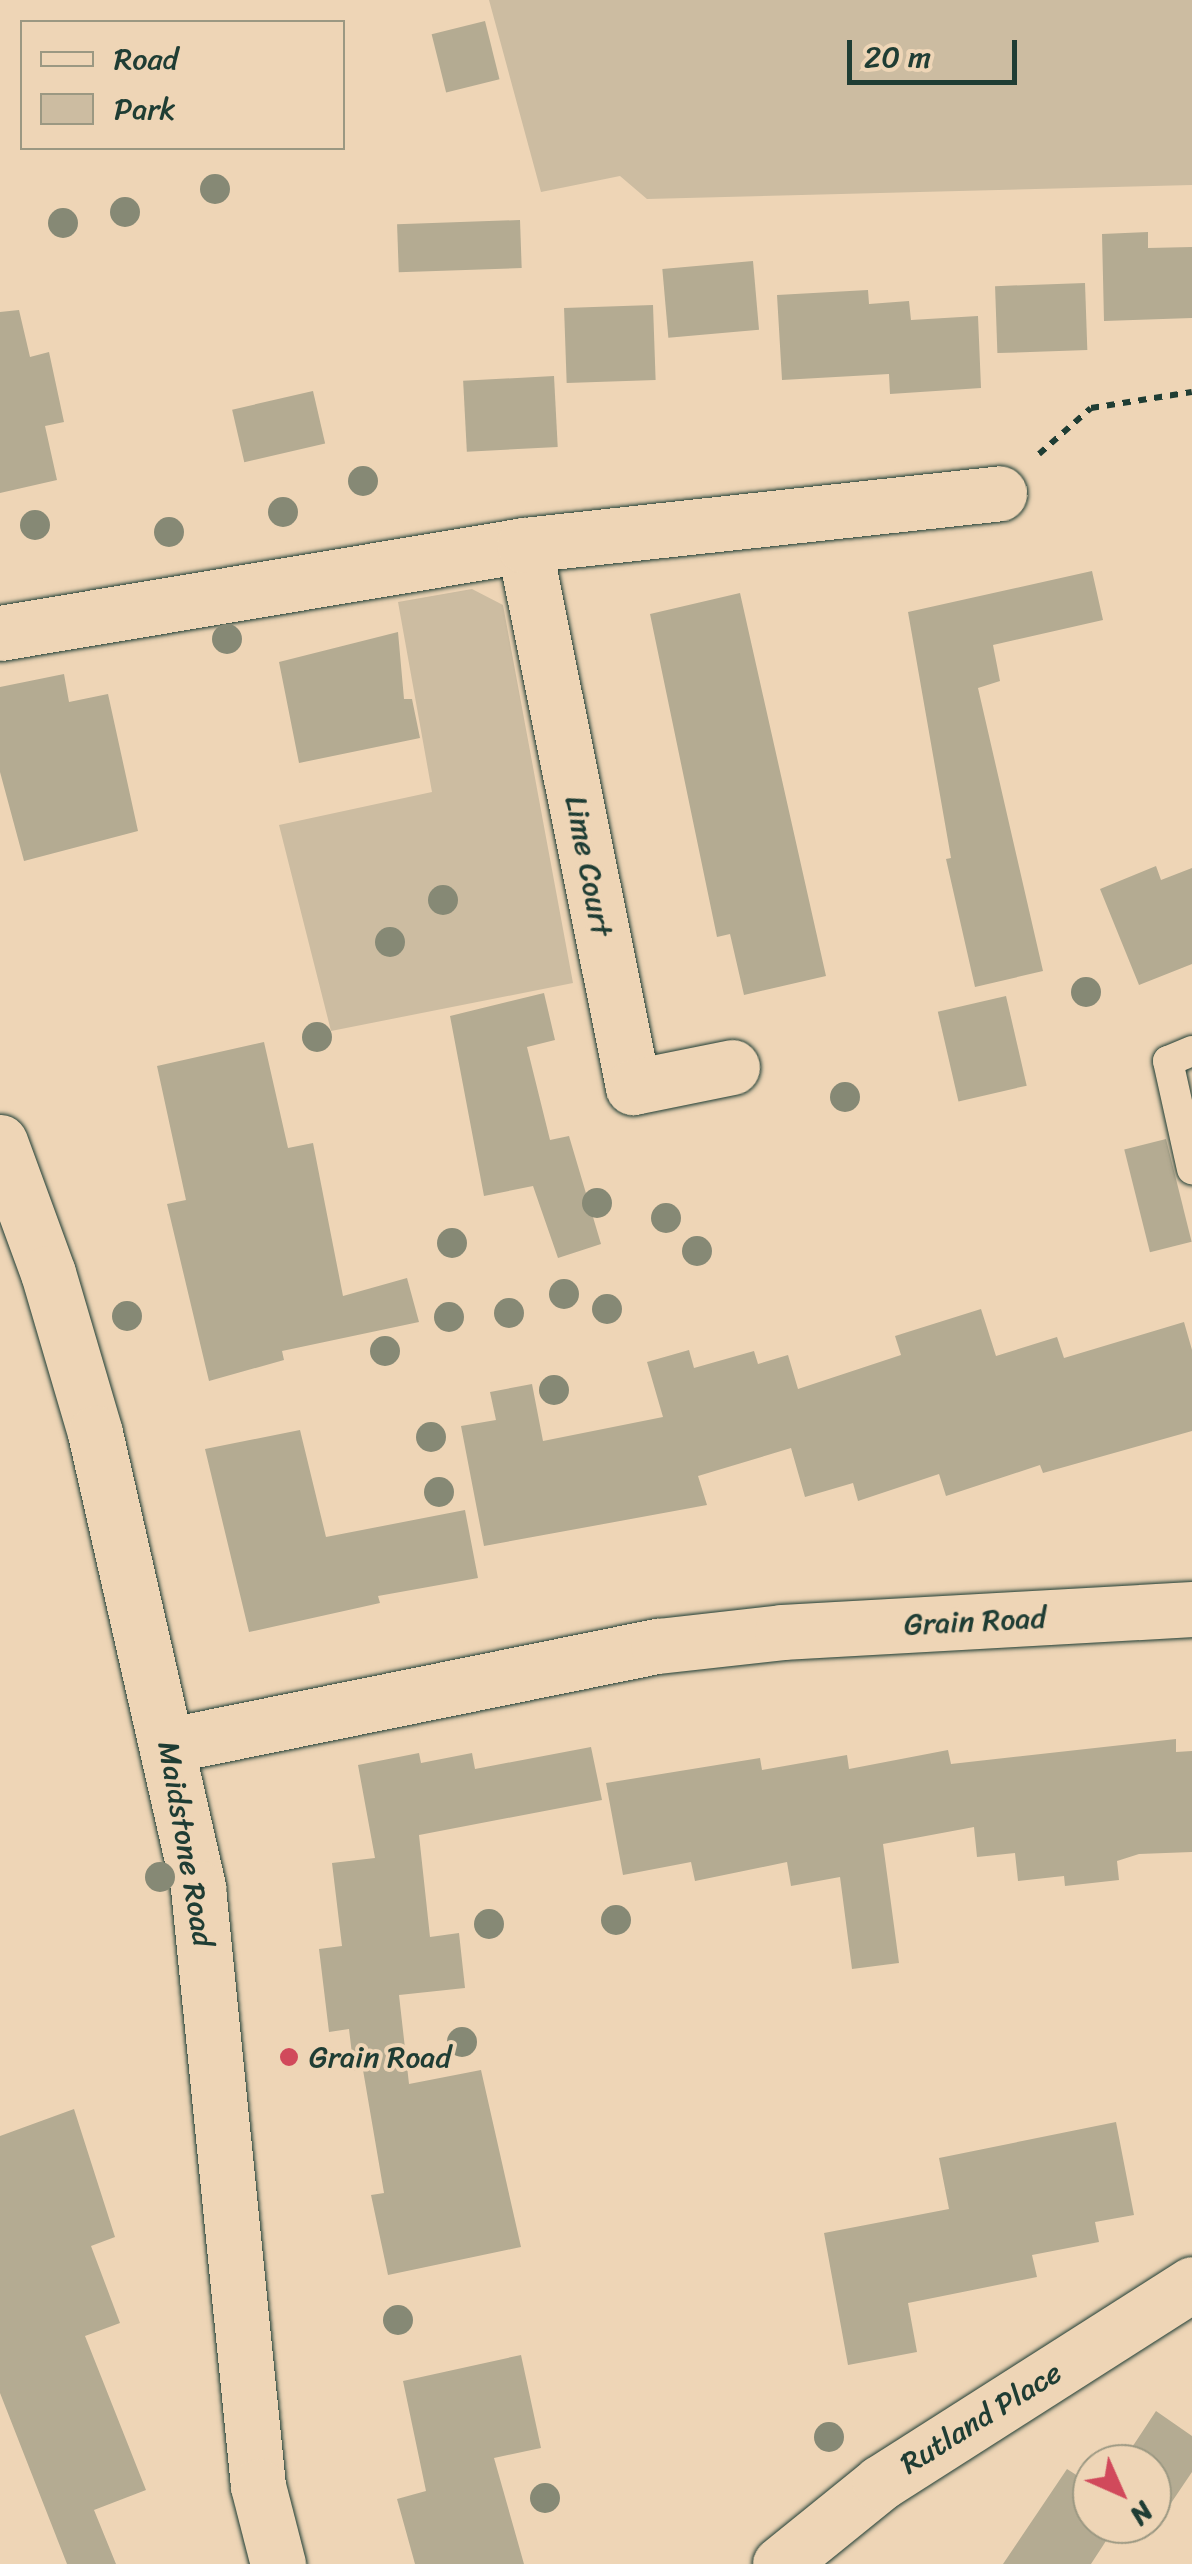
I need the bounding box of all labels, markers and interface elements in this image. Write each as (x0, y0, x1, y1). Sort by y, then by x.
legend (20, 20, 345, 150)
scale bar (852, 20, 1022, 82)
text: 20 m (864, 30, 931, 84)
text: Road (114, 32, 178, 86)
text: Park (114, 82, 176, 136)
street label: Lime Court (558, 792, 620, 940)
street label: Grain Road (903, 1599, 1047, 1643)
street label: Maidstone Road (150, 1738, 222, 1950)
place label: Grain Road (309, 2039, 452, 2075)
marker: Grain Road (278, 2046, 300, 2068)
street label: Rutland Place (894, 2354, 1068, 2482)
north arrow (1072, 2444, 1172, 2544)
text: N (1118, 2490, 1166, 2538)

